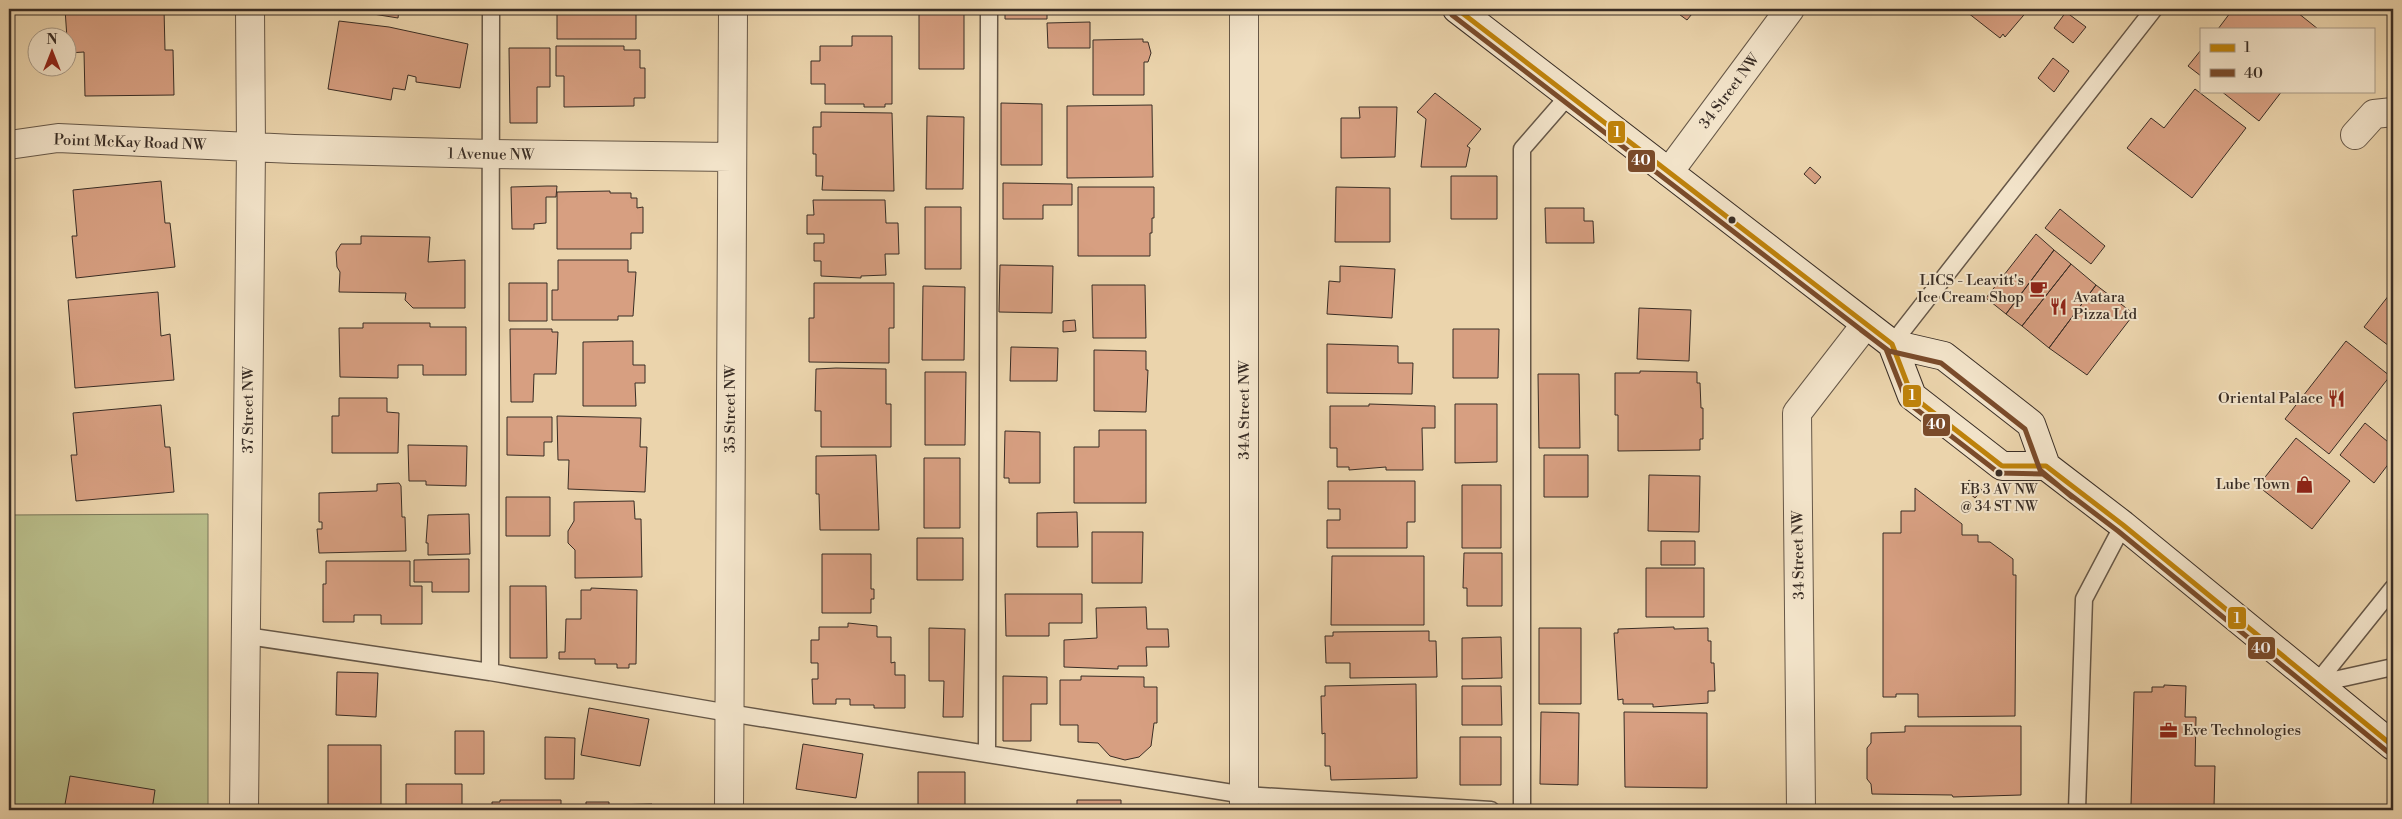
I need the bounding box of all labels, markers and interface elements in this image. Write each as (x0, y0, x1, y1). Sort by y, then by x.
north arrow (28, 28, 78, 78)
legend (2200, 28, 2374, 92)
text: N (46, 31, 58, 49)
text: 1 (2244, 38, 2251, 57)
street label: 34 Street NW (1695, 50, 1764, 133)
text: 40 (2244, 64, 2263, 83)
line badge: 1 (1607, 120, 1626, 144)
text: 1 (1614, 124, 1621, 142)
street label: Point McKay Road NW (53, 130, 207, 155)
street label: 1 Avenue NW (447, 144, 535, 165)
line badge: 40 (1627, 149, 1656, 173)
text: 40 (1631, 152, 1651, 170)
unlabelled marker (1727, 215, 1737, 225)
place label: LICS - Leavitt's Ice Cream Shop (1917, 271, 2024, 307)
cafe icon: LICS - Leavitt's Ice Cream Shop (2028, 279, 2048, 299)
place label: Avatara Pizza Ltd (2072, 288, 2138, 324)
restaurant icon: Avatara Pizza Ltd (2049, 296, 2069, 316)
street label: 34A Street NW (1235, 360, 1254, 460)
street label: 35 Street NW (721, 364, 740, 453)
street label: 37 Street NW (239, 366, 258, 454)
line badge: 1 (1902, 384, 1922, 408)
text: 1 (1909, 387, 1916, 405)
restaurant icon: Oriental Palace (2327, 388, 2347, 408)
place label: Oriental Palace (2218, 389, 2323, 408)
line badge: 40 (1922, 413, 1951, 437)
text: 40 (1926, 416, 1946, 434)
marker: EB 3 AV NW @ 34 ST NW (1994, 468, 2004, 478)
shop icon: Lube Town (2294, 474, 2314, 494)
place label: Lube Town (2216, 475, 2290, 494)
place label: EB 3 AV NW @ 34 ST NW (1960, 481, 2039, 516)
street label: 34 Street NW (1788, 510, 1809, 600)
line badge: 1 (2227, 606, 2247, 630)
text: 1 (2234, 610, 2241, 628)
line badge: 40 (2247, 636, 2276, 660)
text: 40 (2251, 640, 2271, 658)
office icon: Eve Technologies (2159, 720, 2179, 740)
place label: Eve Technologies (2183, 721, 2301, 740)

